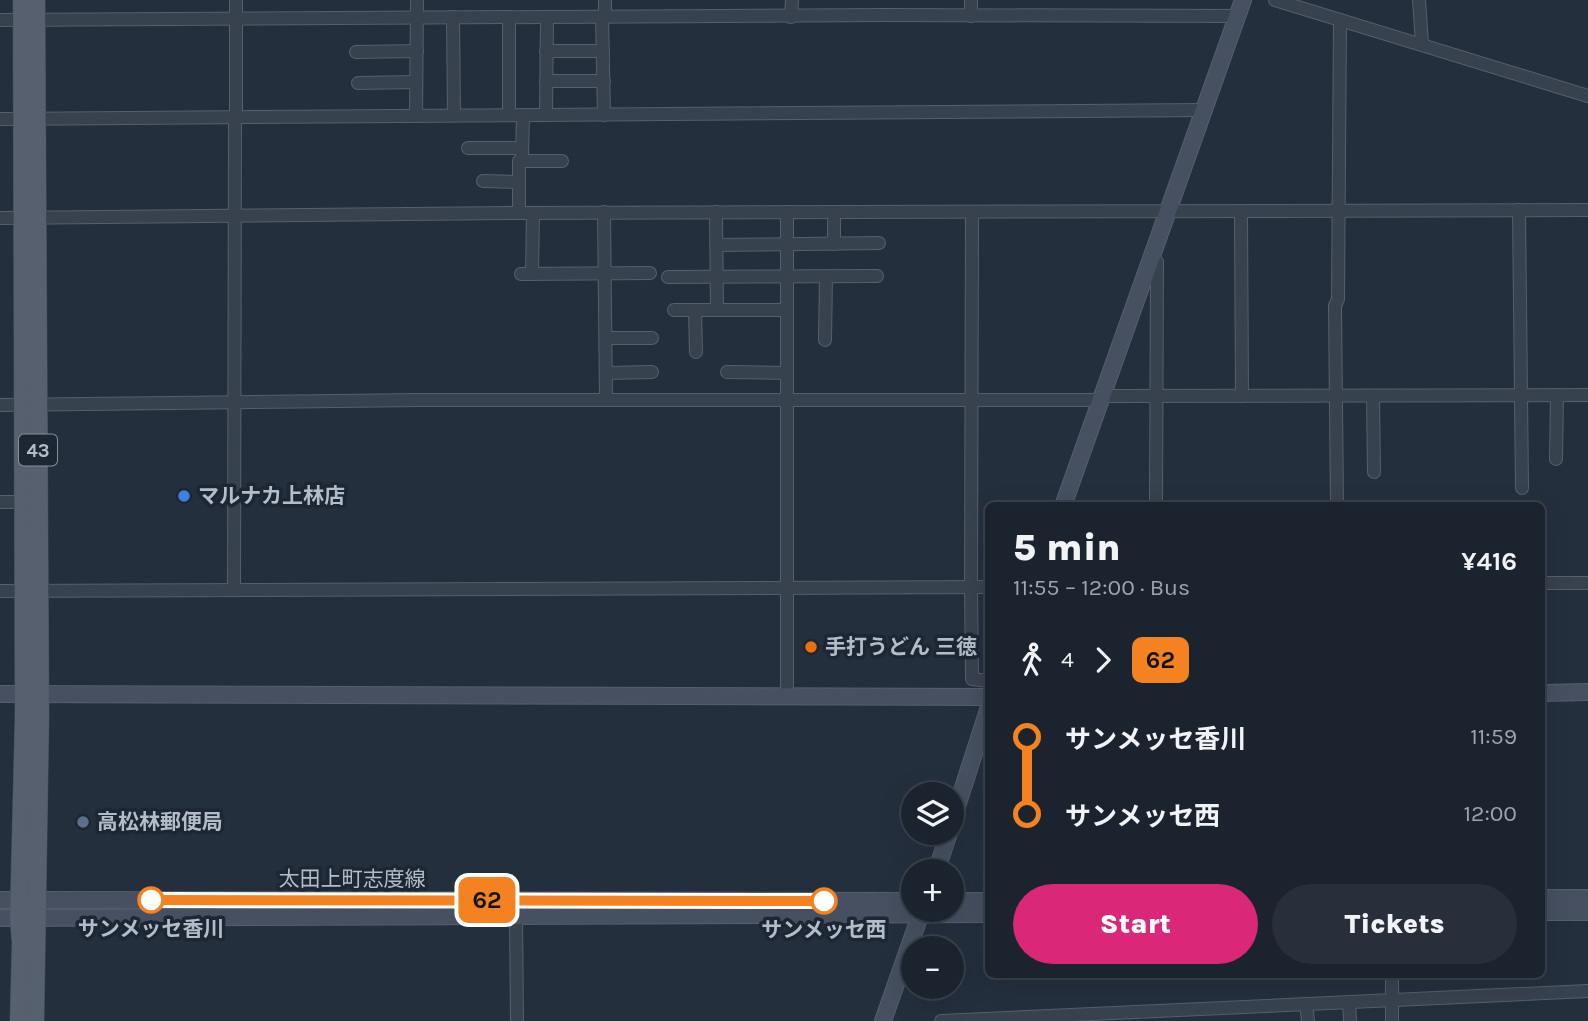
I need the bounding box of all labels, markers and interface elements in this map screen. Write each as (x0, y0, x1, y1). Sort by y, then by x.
road number: 43 (19, 435, 57, 466)
place label: マルナカ上林店 (198, 484, 345, 508)
marker: マルナカ上林店 (176, 488, 192, 504)
text: 5 min (1013, 525, 1121, 570)
text: ¥416 (1461, 546, 1517, 577)
text: 11:55 – 12:00 · Bus (1013, 574, 1190, 601)
place label: 手打うどん 三徳 (825, 635, 977, 659)
marker: 手打うどん 三徳 (803, 639, 819, 655)
icon: walk (1013, 641, 1051, 679)
icon: forward (1084, 641, 1122, 679)
text: 4 (1061, 646, 1074, 673)
text: 62 (1146, 646, 1175, 674)
text: 11:59 (1470, 723, 1517, 750)
text: サンメッセ香川 (1065, 724, 1246, 755)
map controls (901, 782, 964, 999)
button: layers (901, 782, 964, 845)
text: 12:00 (1463, 800, 1517, 827)
text: サンメッセ西 (1065, 801, 1220, 832)
place label: 高松林郵便局 (97, 810, 223, 834)
marker: 高松林郵便局 (75, 814, 91, 830)
button: + (901, 859, 964, 922)
street label: 太田上町志度線 (279, 867, 426, 891)
line badge: 62 (456, 877, 518, 923)
button: Start (1013, 884, 1258, 964)
button: Tickets (1272, 884, 1517, 964)
text: 62 (472, 886, 502, 914)
marker: サンメッセ香川 (138, 887, 164, 913)
marker: サンメッセ西 (811, 888, 837, 914)
place label: サンメッセ香川 (78, 917, 224, 941)
place label: サンメッセ西 (761, 918, 887, 942)
button: − (901, 936, 964, 999)

